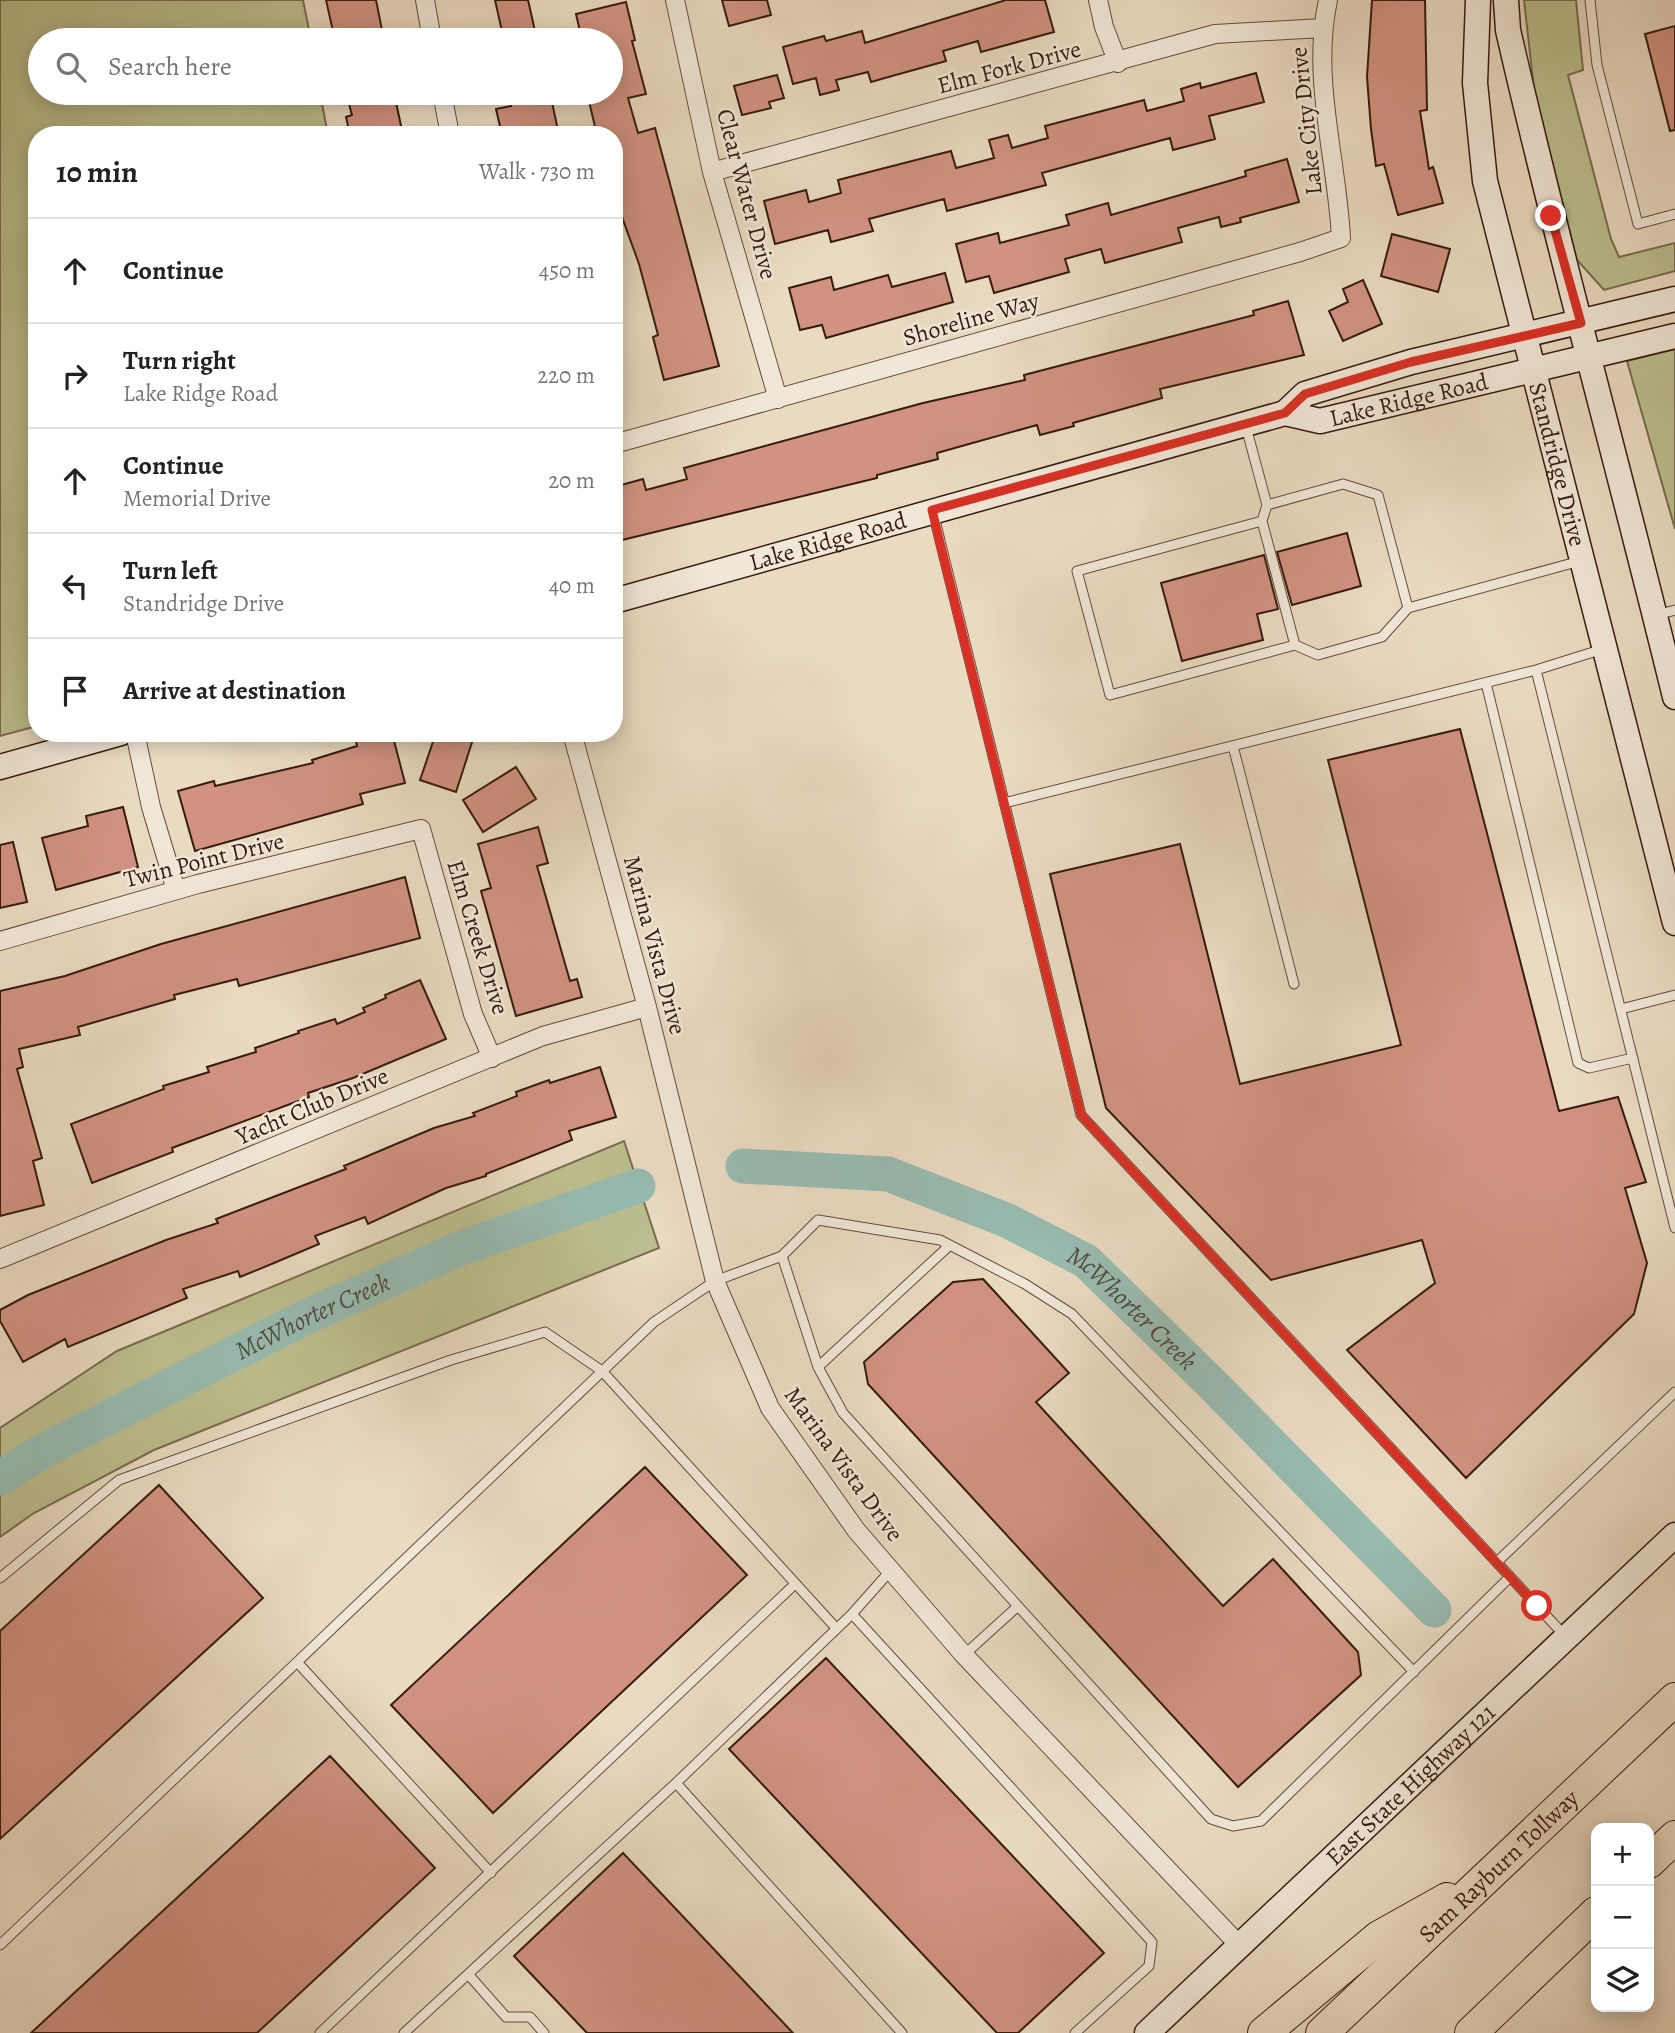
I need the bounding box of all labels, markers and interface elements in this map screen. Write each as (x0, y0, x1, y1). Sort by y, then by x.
search box (28, 28, 623, 105)
street label: Elm Fork Drive (934, 32, 1084, 102)
street label: Lake City Drive (1282, 45, 1330, 197)
icon: search (52, 48, 90, 86)
text: Search here (108, 49, 232, 84)
street label: Clear Water Drive (709, 105, 785, 283)
text: 10 min (56, 152, 138, 192)
text: Walk · 730 m (479, 156, 595, 187)
route end (1535, 200, 1566, 231)
icon: ahead (56, 252, 94, 290)
text: Continue (123, 253, 224, 288)
text: 450 m (539, 255, 595, 286)
street label: Shoreline Way (899, 284, 1043, 354)
text: Turn right (123, 343, 236, 378)
icon: right (56, 357, 94, 395)
text: 220 m (537, 360, 595, 391)
street label: Lake Ridge Road (1326, 365, 1491, 434)
text: Lake Ridge Road (123, 378, 278, 409)
street label: Standridge Drive (1521, 379, 1594, 550)
text: Continue (123, 448, 224, 483)
icon: ahead (56, 462, 94, 500)
text: 20 m (548, 465, 595, 496)
text: Memorial Drive (123, 483, 271, 514)
street label: Lake Ridge Road (745, 504, 910, 578)
text: Turn left (123, 553, 218, 588)
icon: left (56, 567, 94, 605)
text: 40 m (549, 570, 595, 601)
text: Standridge Drive (123, 588, 284, 619)
icon: arrive (56, 672, 94, 710)
text: Arrive at destination (123, 673, 346, 708)
street label: Twin Point Drive (121, 825, 287, 895)
street label: Marina Vista Drive (616, 852, 694, 1038)
street label: Elm Creek Drive (439, 856, 517, 1018)
street label: Yacht Club Drive (230, 1059, 393, 1153)
water label: McWhorter Creek (1061, 1237, 1205, 1378)
water label: McWhorter Creek (229, 1264, 395, 1368)
street label: Marina Vista Drive (777, 1380, 911, 1548)
route start (1521, 1590, 1552, 1621)
street label: East State Highway 121 (1319, 1697, 1502, 1872)
street label: Sam Rayburn Tollway (1411, 1782, 1586, 1950)
map controls (1591, 1823, 1654, 2012)
button: + (1591, 1823, 1654, 1886)
button: − (1591, 1886, 1654, 1949)
button: layers (1591, 1949, 1654, 2012)

